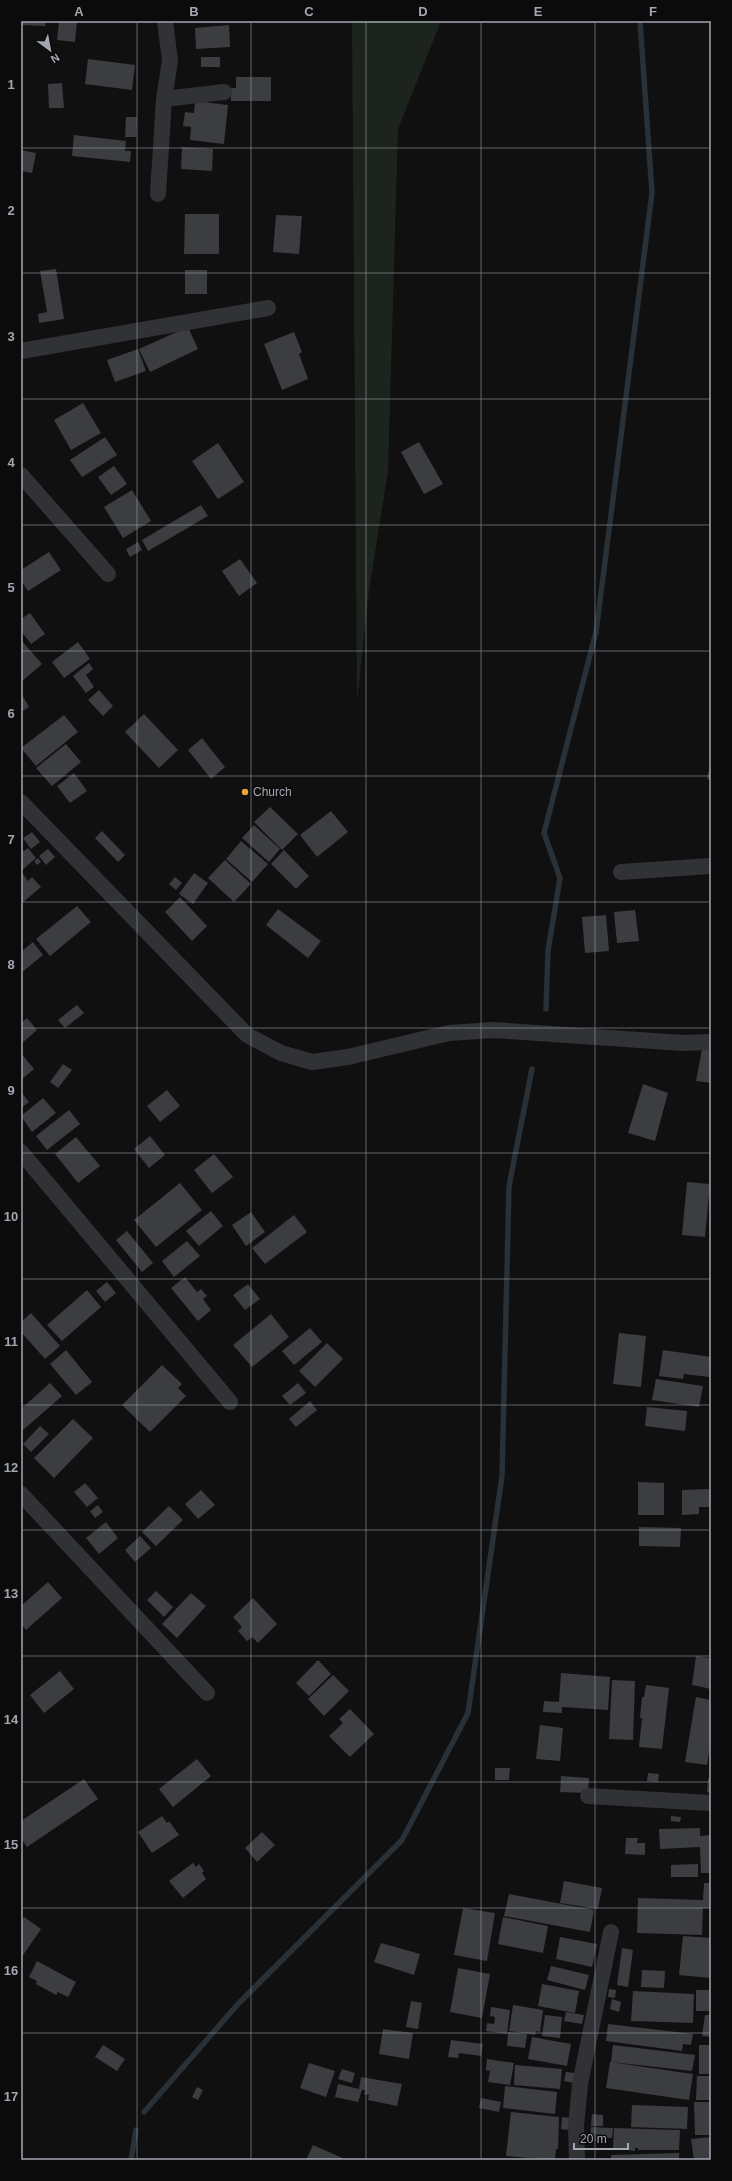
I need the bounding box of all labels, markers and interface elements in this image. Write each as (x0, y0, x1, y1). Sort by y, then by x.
text: A (74, 4, 84, 19)
text: B (189, 4, 199, 19)
text: C (304, 4, 314, 19)
text: D (418, 4, 428, 19)
text: E (534, 4, 543, 19)
text: F (649, 4, 657, 19)
north arrow (30, 30, 70, 70)
text: N (49, 51, 62, 66)
text: 1 (7, 77, 15, 92)
text: 2 (7, 203, 15, 218)
text: 3 (7, 329, 15, 344)
text: 4 (7, 455, 15, 470)
text: 5 (7, 580, 15, 595)
text: 6 (7, 706, 15, 721)
place label: Church (253, 785, 292, 799)
marker: Church (240, 787, 250, 797)
text: 7 (7, 832, 15, 847)
text: 8 (7, 957, 15, 972)
text: 9 (7, 1083, 15, 1098)
text: 10 (4, 1209, 18, 1224)
text: 11 (4, 1334, 18, 1349)
text: 12 (4, 1460, 18, 1475)
text: 13 (4, 1586, 18, 1601)
text: 14 (4, 1712, 19, 1727)
text: 15 (4, 1837, 18, 1852)
text: 16 (4, 1963, 18, 1978)
text: 17 (4, 2089, 18, 2104)
scale bar (574, 2125, 628, 2151)
text: 20 m (580, 2132, 607, 2146)

